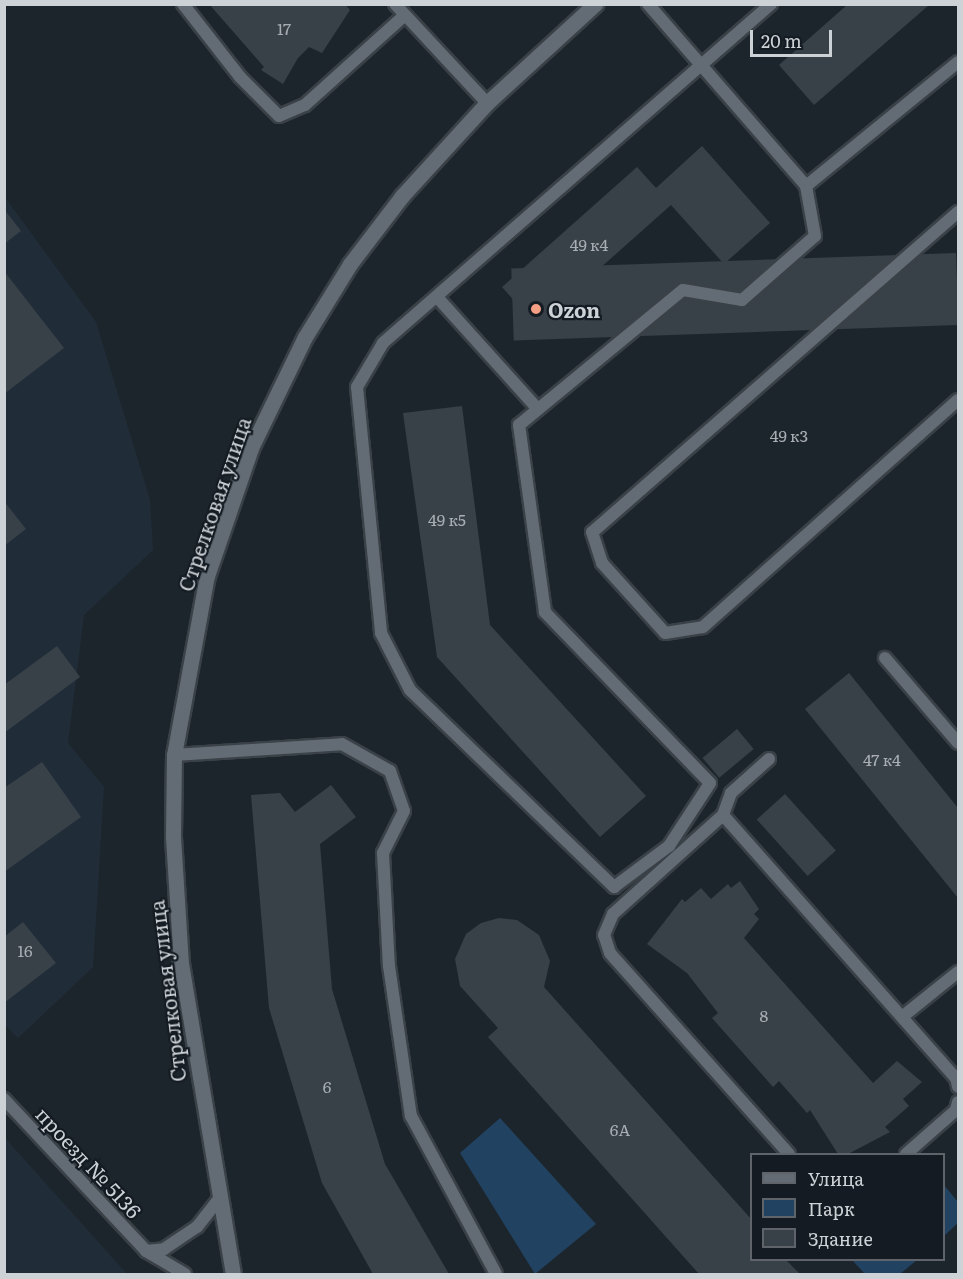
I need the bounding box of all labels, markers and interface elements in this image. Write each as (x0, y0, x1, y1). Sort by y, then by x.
house number: 17 (277, 18, 291, 38)
scale bar (753, 18, 836, 56)
text: 20 m (761, 27, 802, 54)
house number: 49 к4 (570, 234, 608, 254)
place label: Ozon (548, 297, 600, 321)
marker: Ozon (529, 302, 543, 316)
street label: Стрелковая улица (173, 414, 255, 594)
house number: 49 к3 (770, 425, 808, 445)
house number: 49 к5 (428, 509, 466, 529)
house number: 47 к4 (863, 749, 901, 769)
street label: Стрелковая улица (144, 899, 190, 1083)
house number: 16 (17, 940, 33, 960)
house number: 8 (760, 1005, 768, 1025)
house number: 6 (323, 1076, 331, 1096)
street label: проезд № 5136 (31, 1102, 147, 1222)
house number: 6А (610, 1119, 630, 1139)
legend (750, 1153, 945, 1261)
text: Улица (808, 1165, 864, 1192)
text: Парк (808, 1195, 855, 1222)
text: Здание (808, 1225, 873, 1252)

